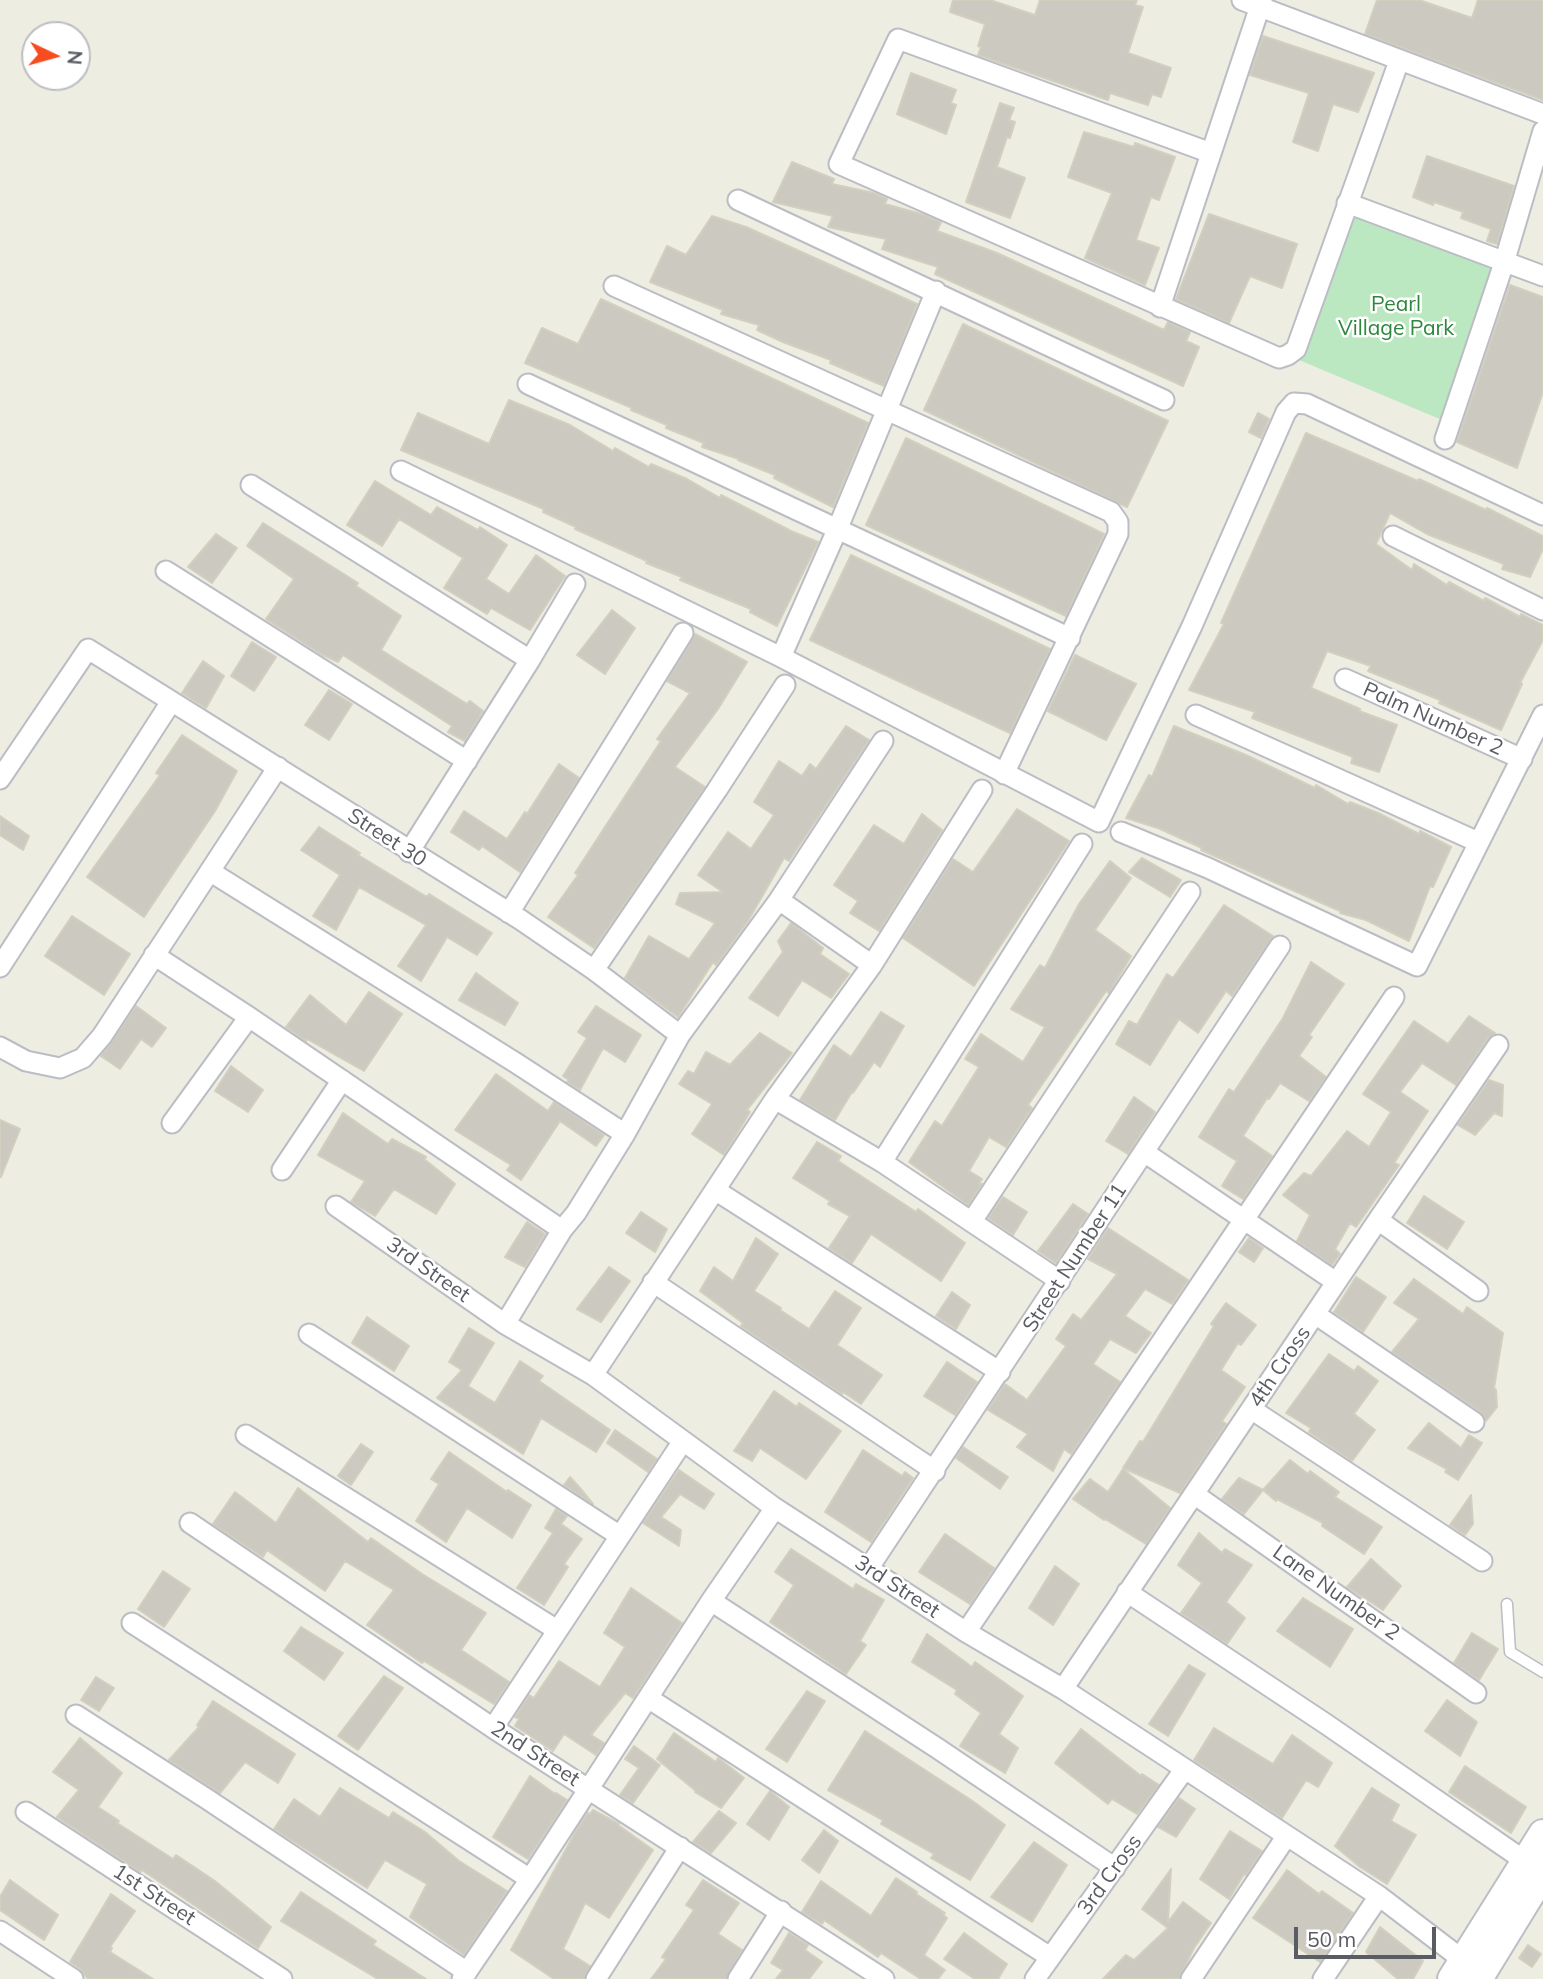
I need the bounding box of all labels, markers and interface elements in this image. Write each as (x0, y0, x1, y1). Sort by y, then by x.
north arrow (21, 21, 91, 91)
text: N (62, 49, 88, 66)
park label: Pearl Village Park (1338, 292, 1454, 342)
street label: Palm Number 2 (1359, 677, 1507, 761)
street label: Street 30 (343, 803, 431, 873)
street label: Street Number 11 (1018, 1179, 1132, 1337)
street label: 3rd Street (381, 1232, 475, 1308)
street label: 4th Cross (1244, 1322, 1316, 1412)
street label: Lane Number 2 (1268, 1540, 1404, 1646)
street label: 3rd Street (850, 1550, 944, 1624)
street label: 2nd Street (486, 1716, 584, 1792)
street label: 3rd Cross (1073, 1830, 1147, 1920)
street label: 1st Street (108, 1859, 200, 1931)
scale bar (1298, 1912, 1440, 1956)
text: 50 m (1307, 1926, 1356, 1952)

